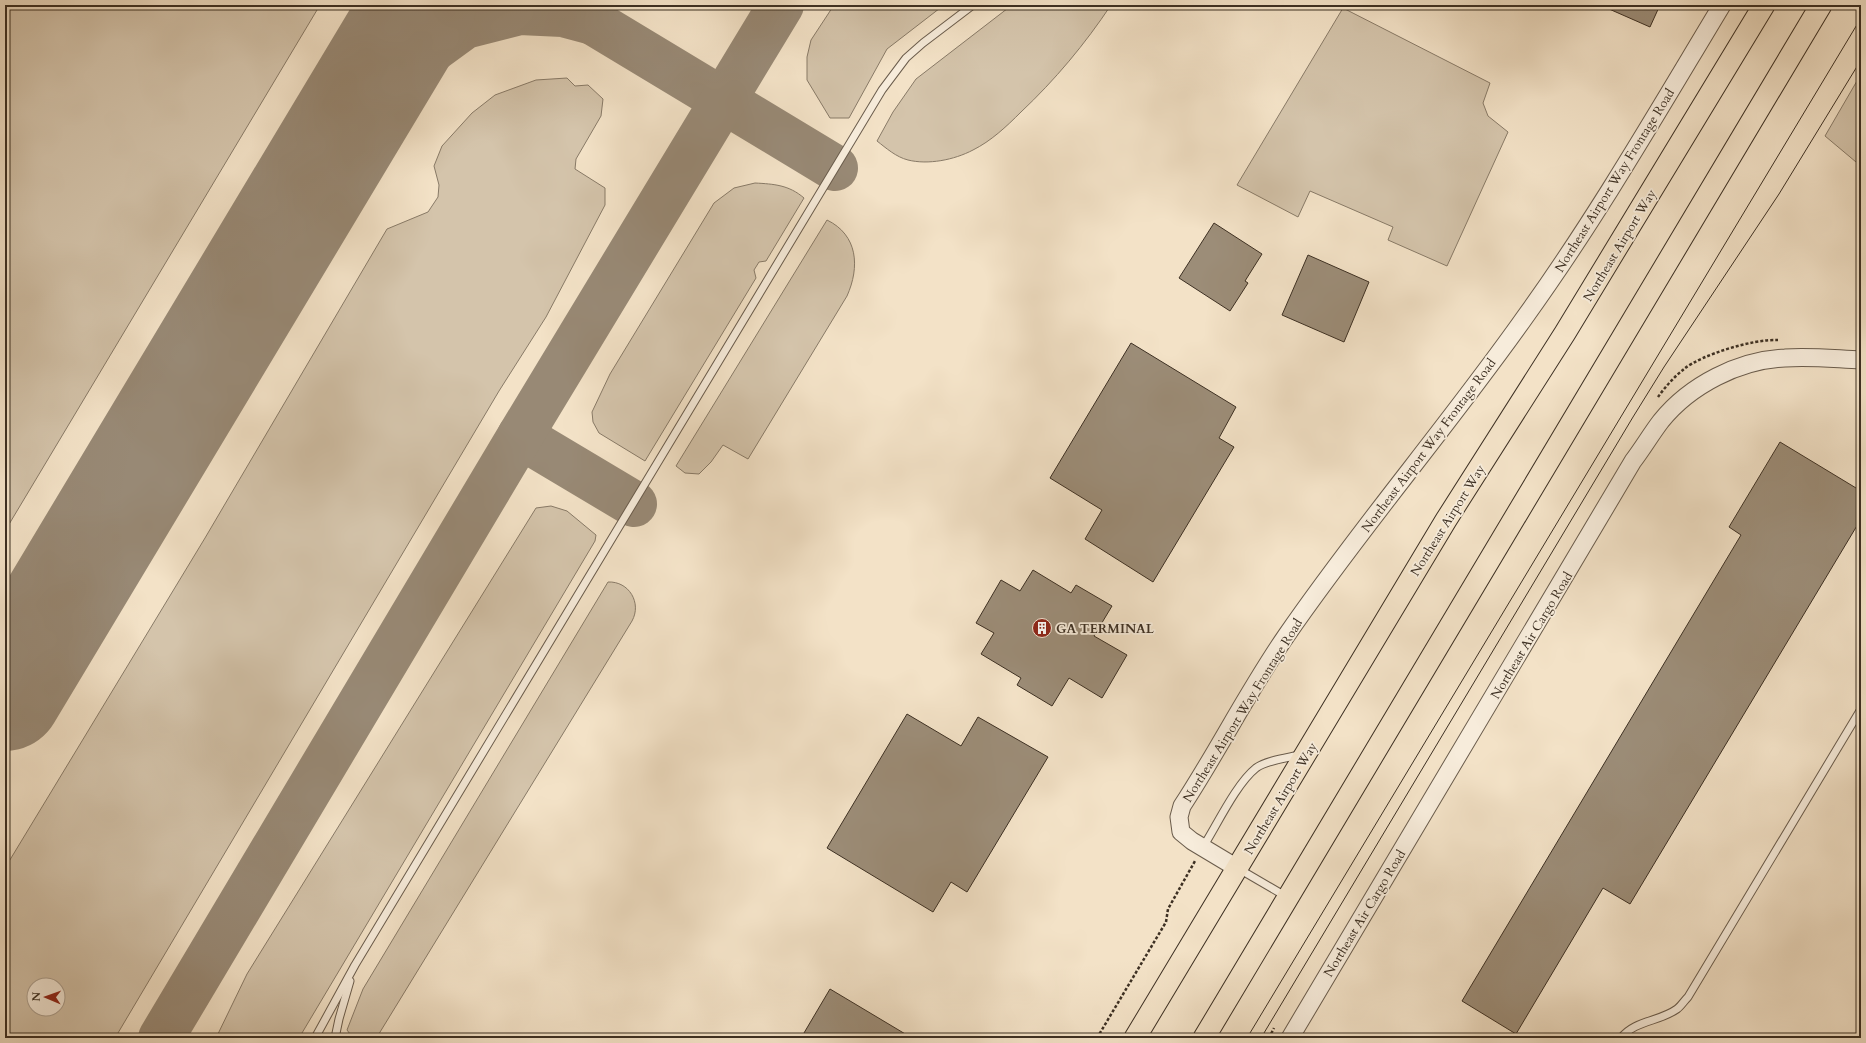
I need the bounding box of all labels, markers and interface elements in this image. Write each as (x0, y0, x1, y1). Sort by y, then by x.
street label: Northeast Airport Way Frontage Road (1551, 85, 1677, 275)
street label: Northeast Airport Way (1579, 186, 1659, 304)
street label: Northeast Airport Way Frontage Road (1358, 355, 1498, 535)
street label: Northeast Airport Way (1406, 461, 1488, 579)
street label: Northeast Air Cargo Road (1487, 569, 1577, 702)
street label: Northeast Airport Way Frontage Road (1179, 615, 1305, 805)
building icon: GA TERMINAL (1031, 617, 1053, 639)
place label: GA TERMINAL (1056, 620, 1155, 638)
street label: Northeast Airport Way (1240, 739, 1320, 857)
street label: Northeast Air Cargo Road (1320, 847, 1410, 980)
north arrow (26, 977, 66, 1017)
text: N (29, 991, 44, 1002)

